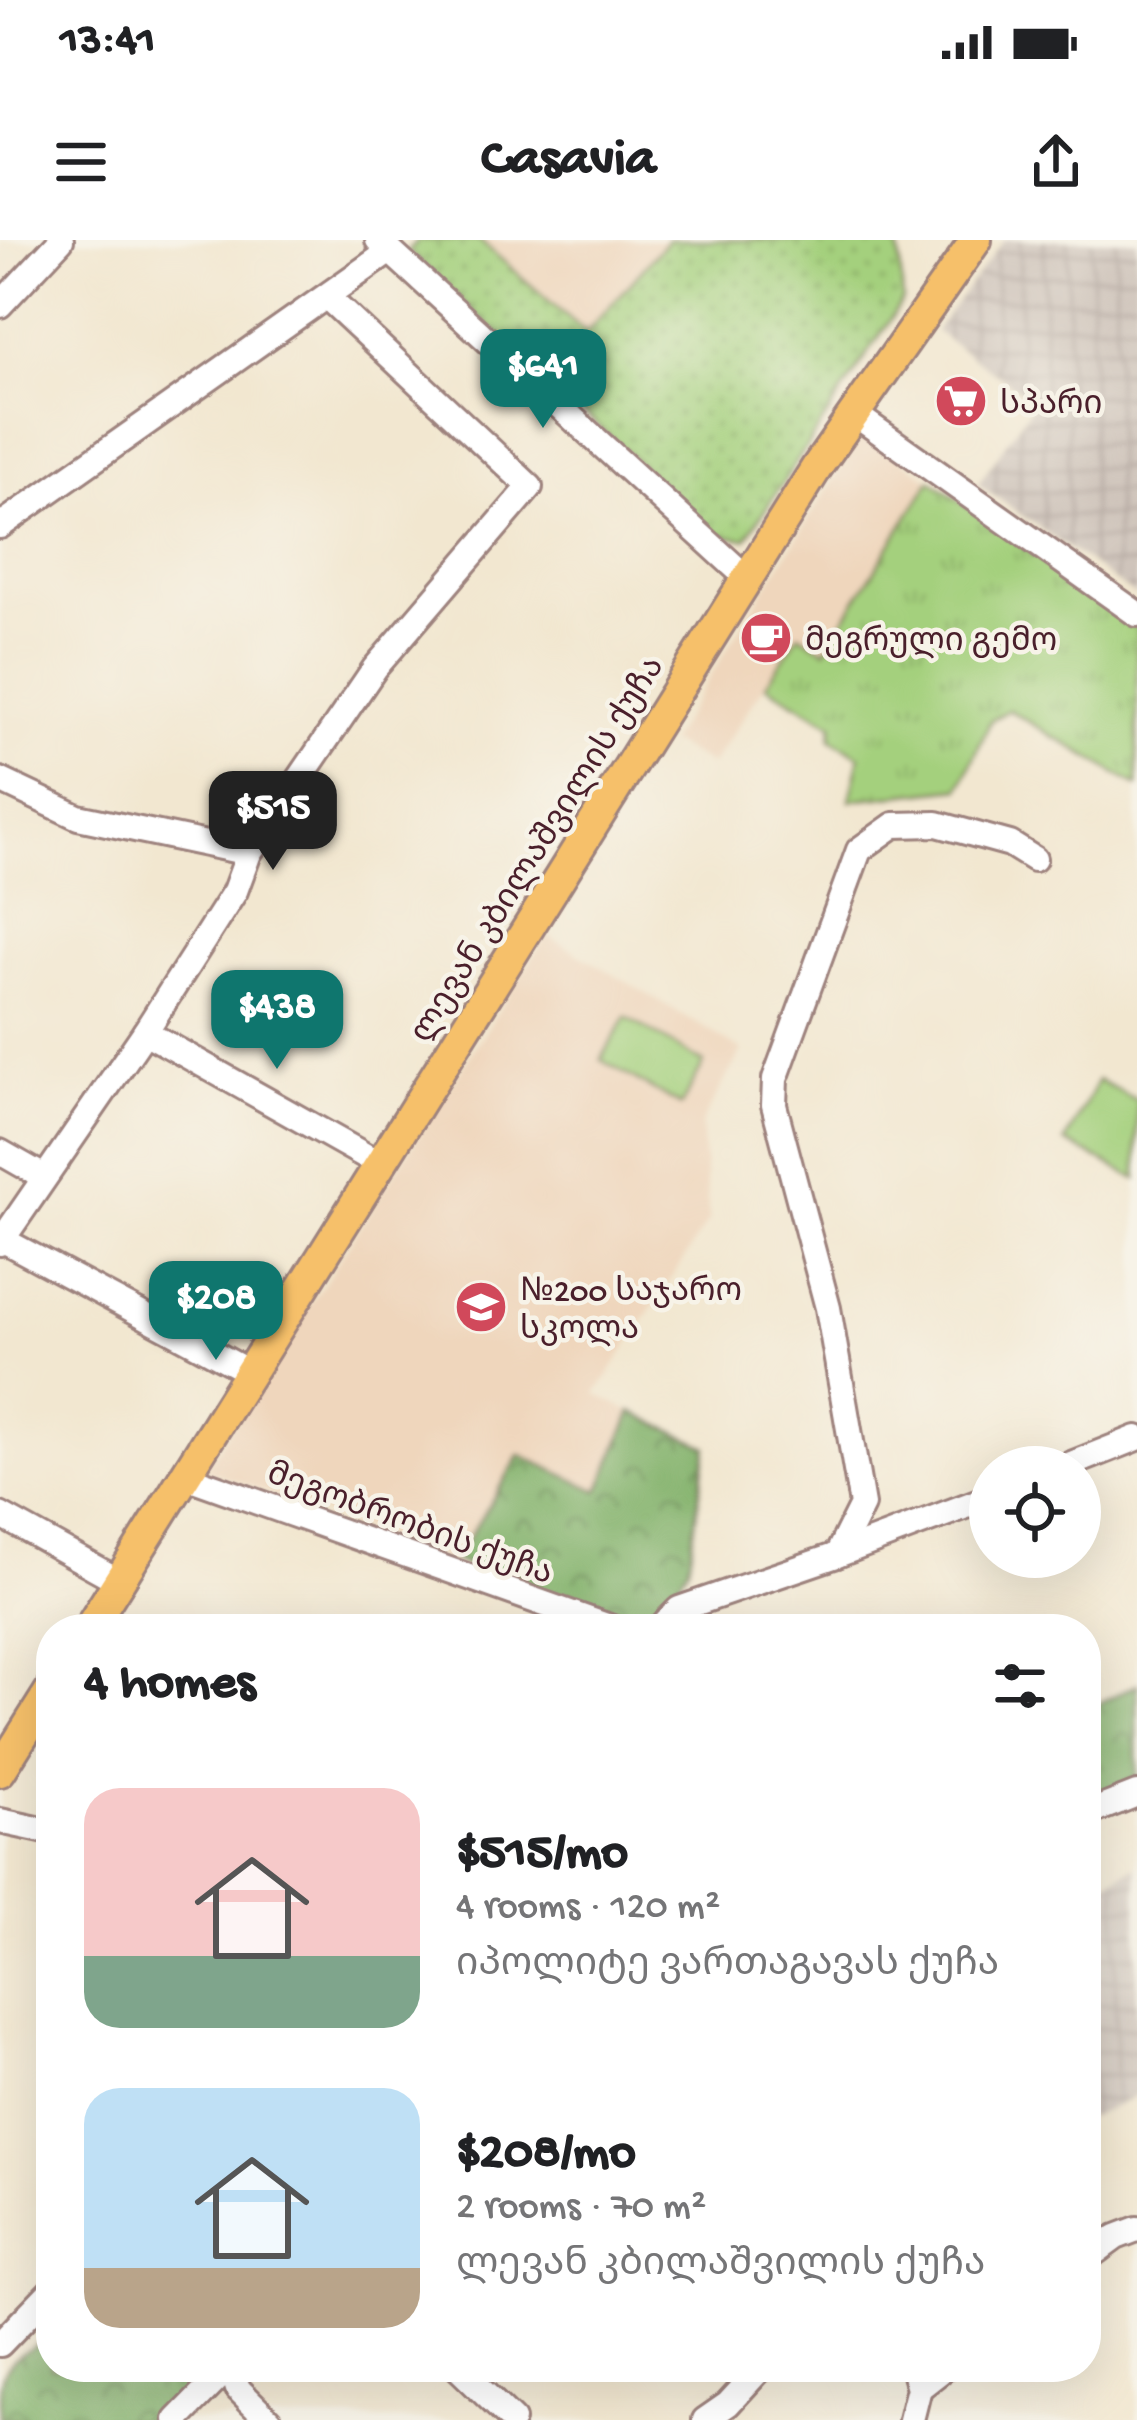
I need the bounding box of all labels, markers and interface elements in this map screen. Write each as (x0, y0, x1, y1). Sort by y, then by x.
text: 13:41 (60, 16, 155, 69)
icon: menu (48, 129, 114, 195)
icon: share (1023, 129, 1089, 195)
text: Casavia (481, 130, 656, 194)
pin: $641 (472, 329, 614, 431)
text: $641 (507, 345, 579, 391)
supermarket icon: სპარი (933, 373, 989, 429)
place label: სპარი (1000, 387, 1103, 426)
cafe icon: მეგრული გემო (738, 610, 794, 666)
place label: მეგრული გემო (805, 624, 1057, 663)
street label: ლევან კბილაშვილის ქუჩა (405, 651, 675, 1051)
pin: $515 (202, 771, 344, 873)
text: $515 (236, 787, 310, 833)
pin: $438 (206, 970, 348, 1072)
text: $438 (238, 986, 316, 1032)
pin: $208 (145, 1261, 287, 1363)
place label: №200 საჯარო სკოლა (520, 1274, 742, 1351)
text: $208 (176, 1277, 256, 1323)
school or university icon: №200 საჯარო სკოლა (453, 1279, 509, 1335)
map controls (969, 1446, 1101, 1578)
button: locate (969, 1446, 1101, 1578)
street label: მეგობრობის ქუჩა (261, 1456, 557, 1596)
icon: filters (987, 1653, 1053, 1719)
text: 4 homes (84, 1656, 255, 1716)
text: $515/mo (456, 1826, 628, 1886)
icon: home (180, 1836, 324, 1980)
text: 4 rooms · 120 m² (456, 1886, 720, 1932)
text: იპოლიტე ვართაგავას ქუჩა (456, 1944, 999, 1990)
text: $208/mo (456, 2126, 636, 2186)
icon: home (180, 2136, 324, 2280)
text: 2 rooms · 70 m² (456, 2186, 706, 2232)
text: ლევან კბილაშვილის ქუჩა (456, 2244, 985, 2290)

